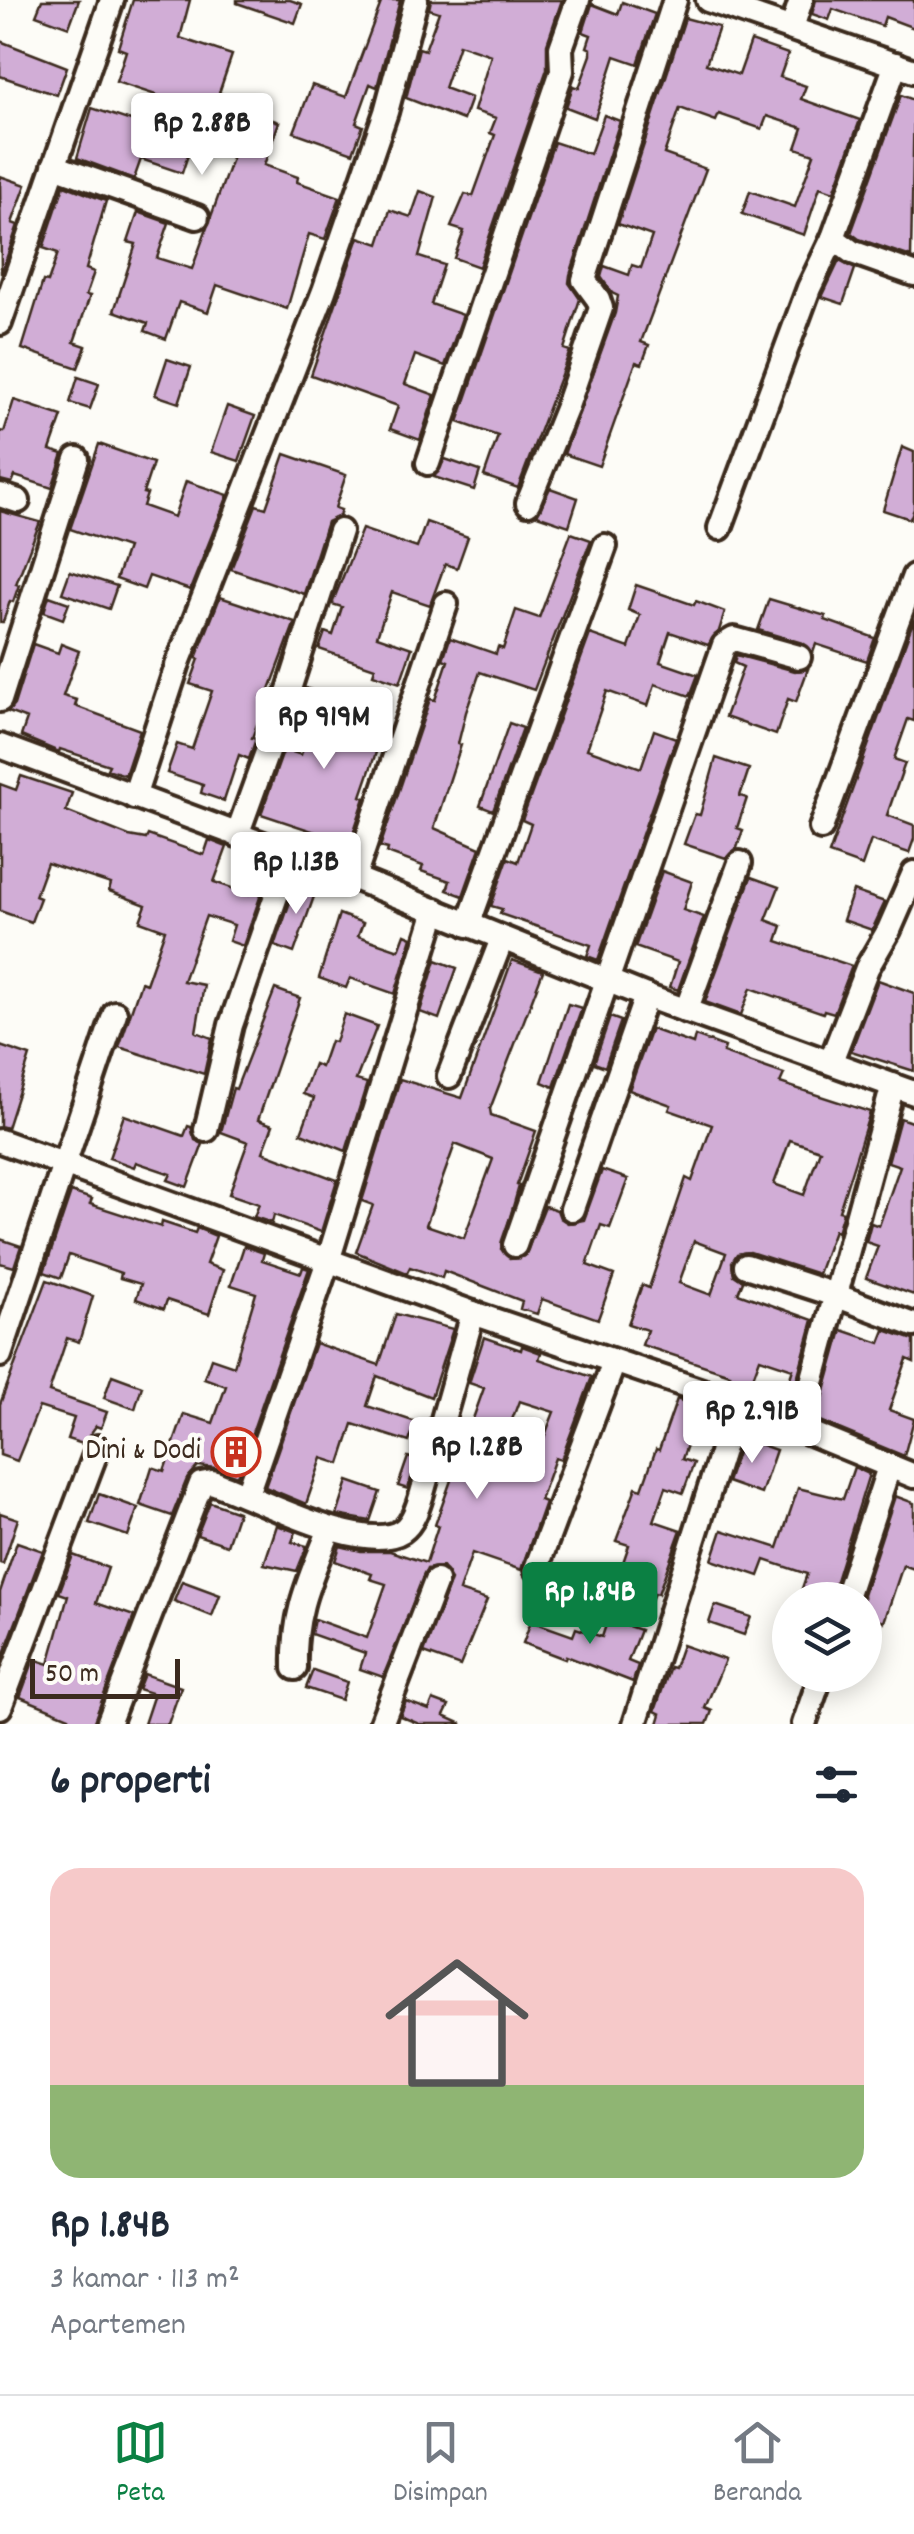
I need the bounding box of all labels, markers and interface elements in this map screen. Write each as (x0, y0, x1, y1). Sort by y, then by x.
pin: Rp 2.88B (99, 93, 305, 178)
text: Rp 2.88B (153, 102, 251, 148)
pin: Rp 919M (232, 687, 416, 772)
text: Rp 919M (278, 696, 370, 742)
pin: Rp 1.13B (193, 832, 399, 917)
text: Rp 1.13B (253, 841, 339, 887)
pin: Rp 2.91B (649, 1381, 855, 1466)
text: Rp 2.91B (705, 1390, 799, 1436)
pin: Rp 1.28B (374, 1417, 580, 1502)
building icon: Dini & Dodi (210, 1426, 262, 1478)
text: Rp 1.28B (431, 1426, 523, 1472)
place label: Dini & Dodi (85, 1431, 201, 1474)
pin: Rp 1.84B (487, 1562, 693, 1647)
text: Rp 1.84B (544, 1571, 636, 1617)
map controls (772, 1582, 882, 1692)
button: layers (772, 1582, 882, 1692)
scale bar (30, 1654, 180, 1698)
text: 50 m (45, 1656, 99, 1696)
text: 6 properti (50, 1754, 210, 1814)
icon: filters (809, 1757, 864, 1812)
icon: home (367, 1933, 547, 2113)
text: Rp 1.84B (50, 2198, 170, 2258)
text: 3 kamar · 113 m² (50, 2258, 240, 2304)
text: Apartemen (50, 2304, 186, 2350)
tab: Peta (113, 2415, 168, 2515)
tab: Disimpan (393, 2415, 488, 2515)
tab: Beranda (713, 2415, 801, 2515)

